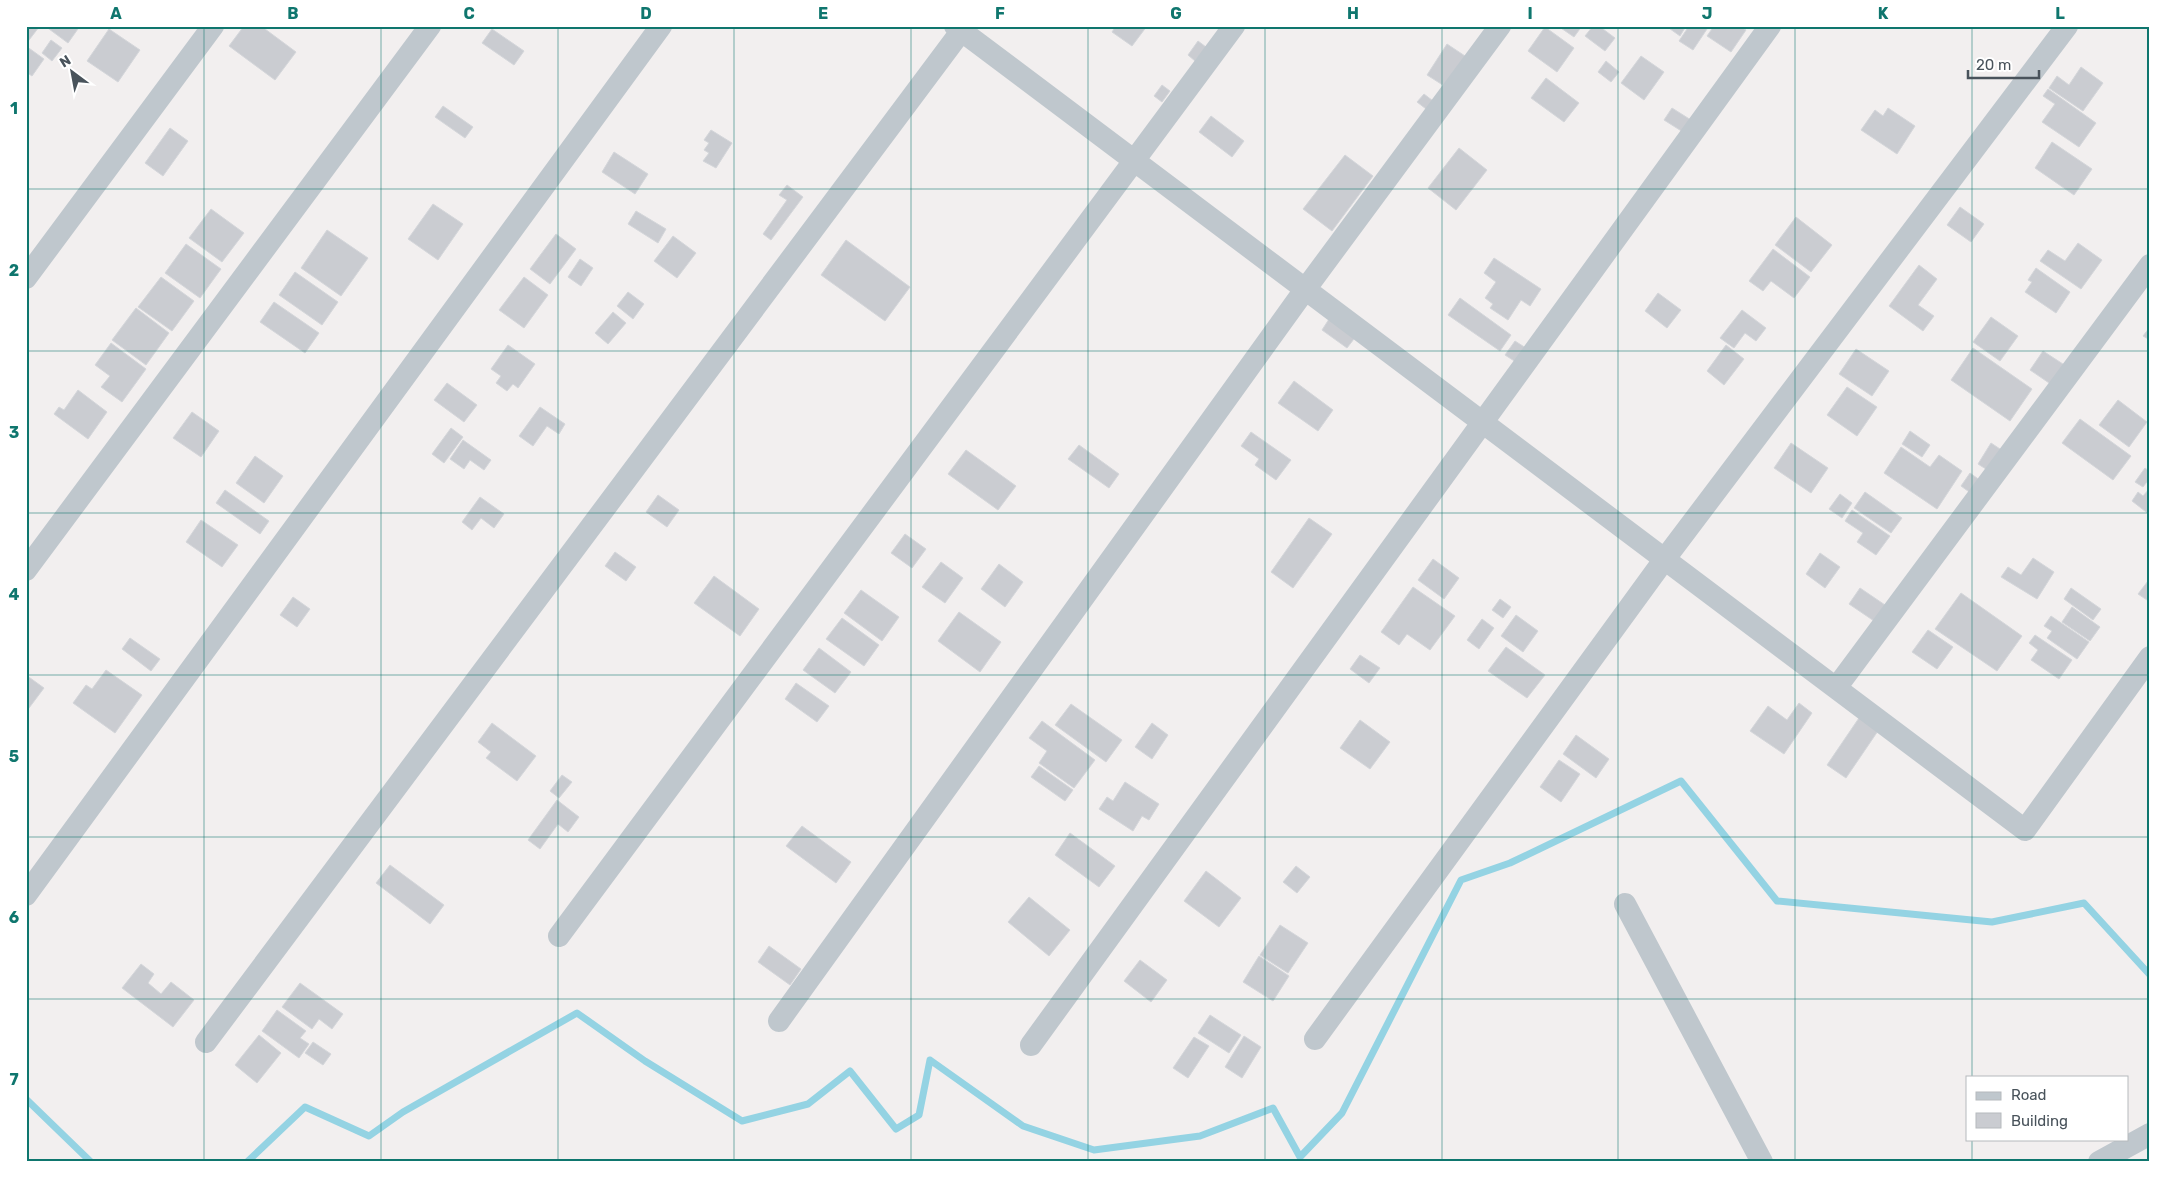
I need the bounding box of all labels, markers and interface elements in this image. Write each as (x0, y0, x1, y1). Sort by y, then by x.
text: A (110, 4, 122, 23)
text: B (287, 4, 299, 23)
text: C (463, 4, 475, 23)
text: D (640, 4, 652, 23)
text: E (818, 4, 828, 23)
text: F (995, 4, 1005, 23)
text: G (1170, 4, 1182, 23)
text: H (1347, 4, 1359, 23)
text: I (1527, 4, 1533, 23)
text: J (1702, 4, 1712, 23)
text: K (1878, 4, 1889, 23)
text: L (2055, 4, 2065, 23)
north arrow (48, 48, 98, 98)
scale bar (1968, 48, 2040, 80)
text: N (57, 52, 74, 71)
text: 20 m (1976, 56, 2011, 74)
text: 1 (10, 99, 18, 118)
text: 2 (9, 261, 19, 280)
text: 3 (9, 423, 19, 442)
text: 4 (9, 585, 20, 604)
text: 5 (9, 747, 19, 766)
text: 6 (9, 908, 19, 927)
text: 7 (9, 1070, 19, 1089)
legend (1966, 1076, 2128, 1140)
text: Road (2011, 1086, 2047, 1104)
text: Building (2011, 1112, 2068, 1130)

